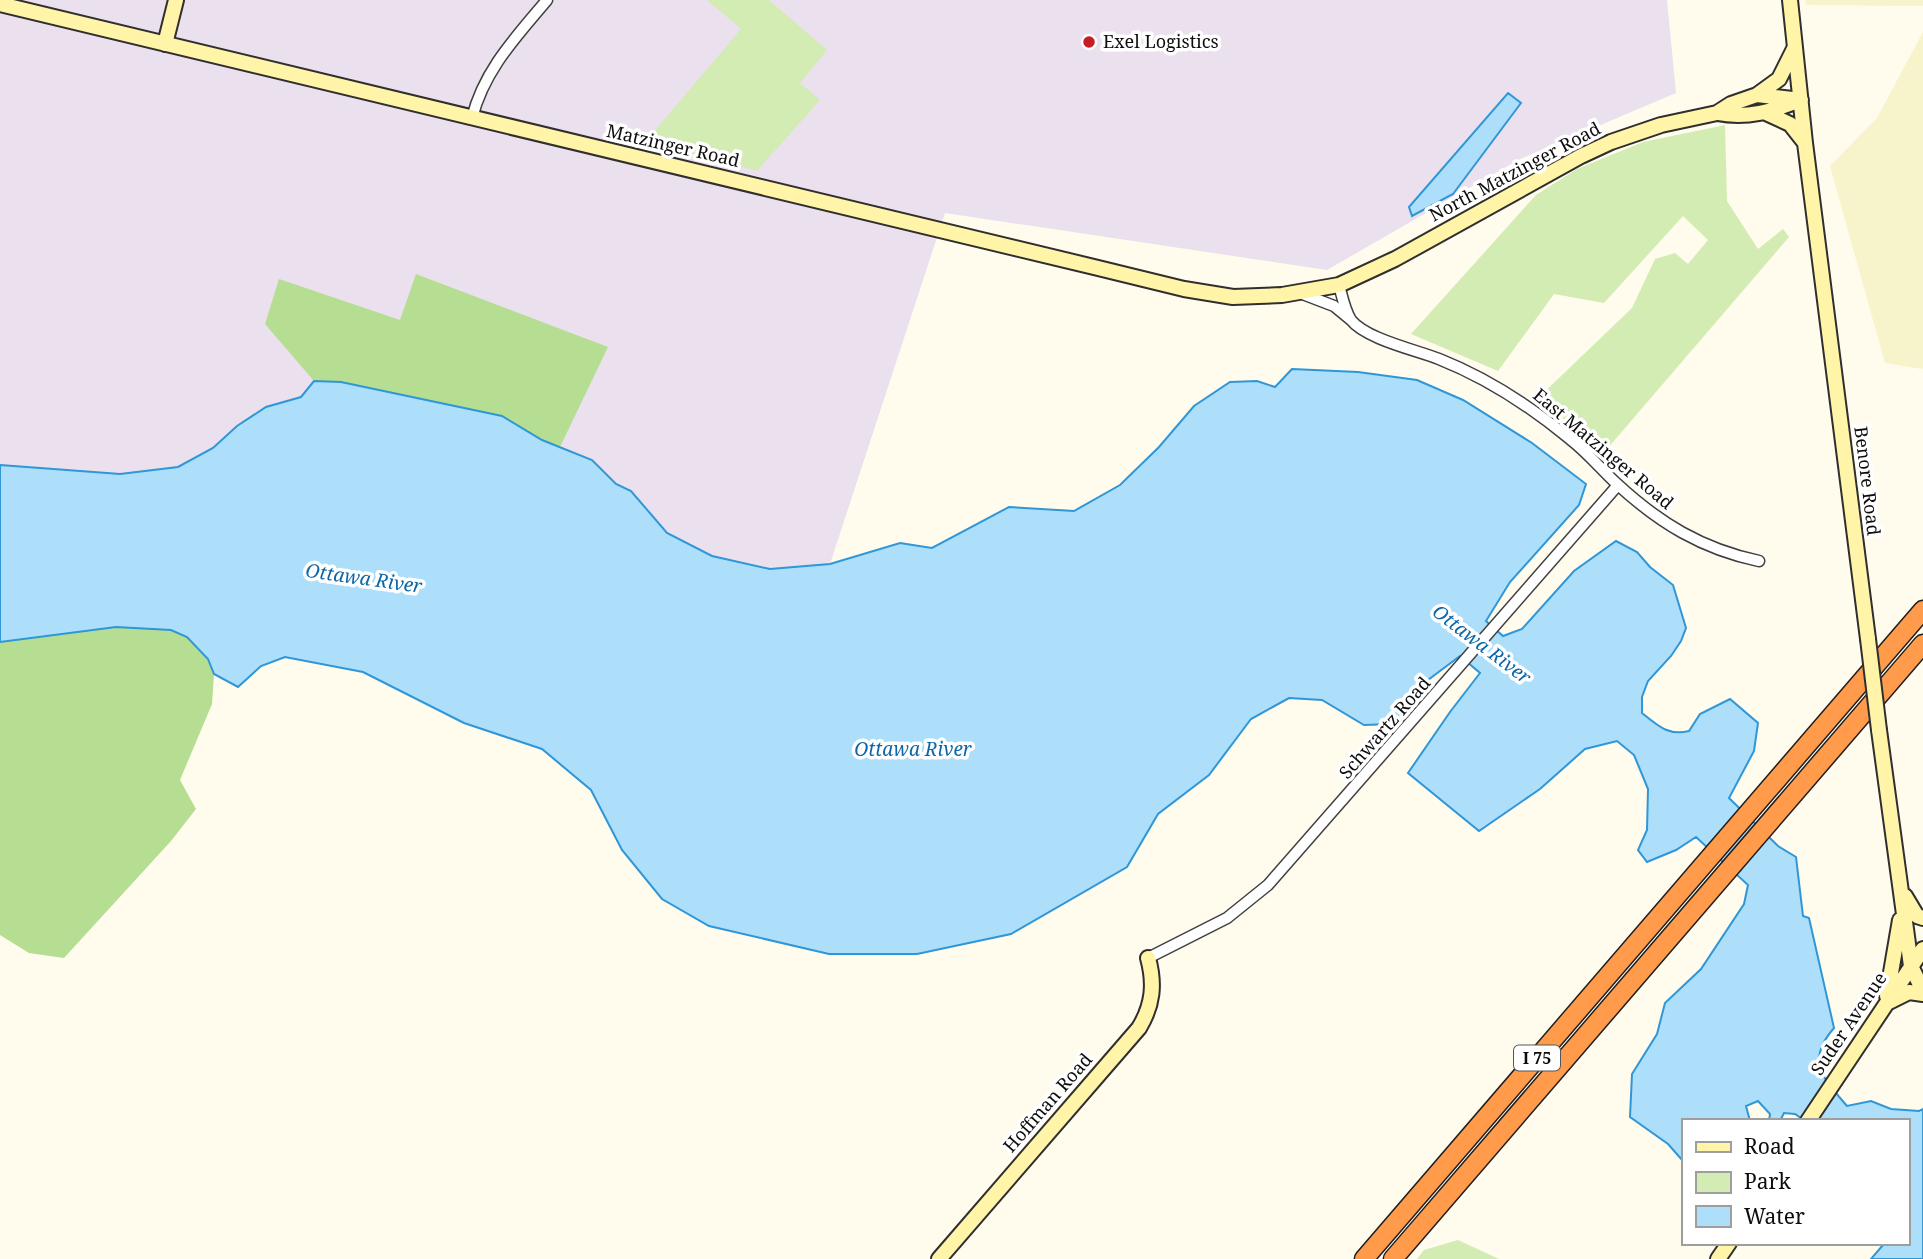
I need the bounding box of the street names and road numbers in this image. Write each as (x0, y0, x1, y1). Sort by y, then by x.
street label: North Matzinger Road (1425, 116, 1604, 227)
street label: Matzinger Road (604, 118, 742, 172)
street label: East Matzinger Road (1528, 382, 1679, 514)
street label: Benore Road (1849, 425, 1887, 537)
street label: Schwartz Road (1333, 671, 1435, 783)
street label: Suder Avenue (1805, 967, 1892, 1080)
road number: I 75 (1514, 1046, 1560, 1070)
street label: Hoffman Road (997, 1048, 1097, 1157)

